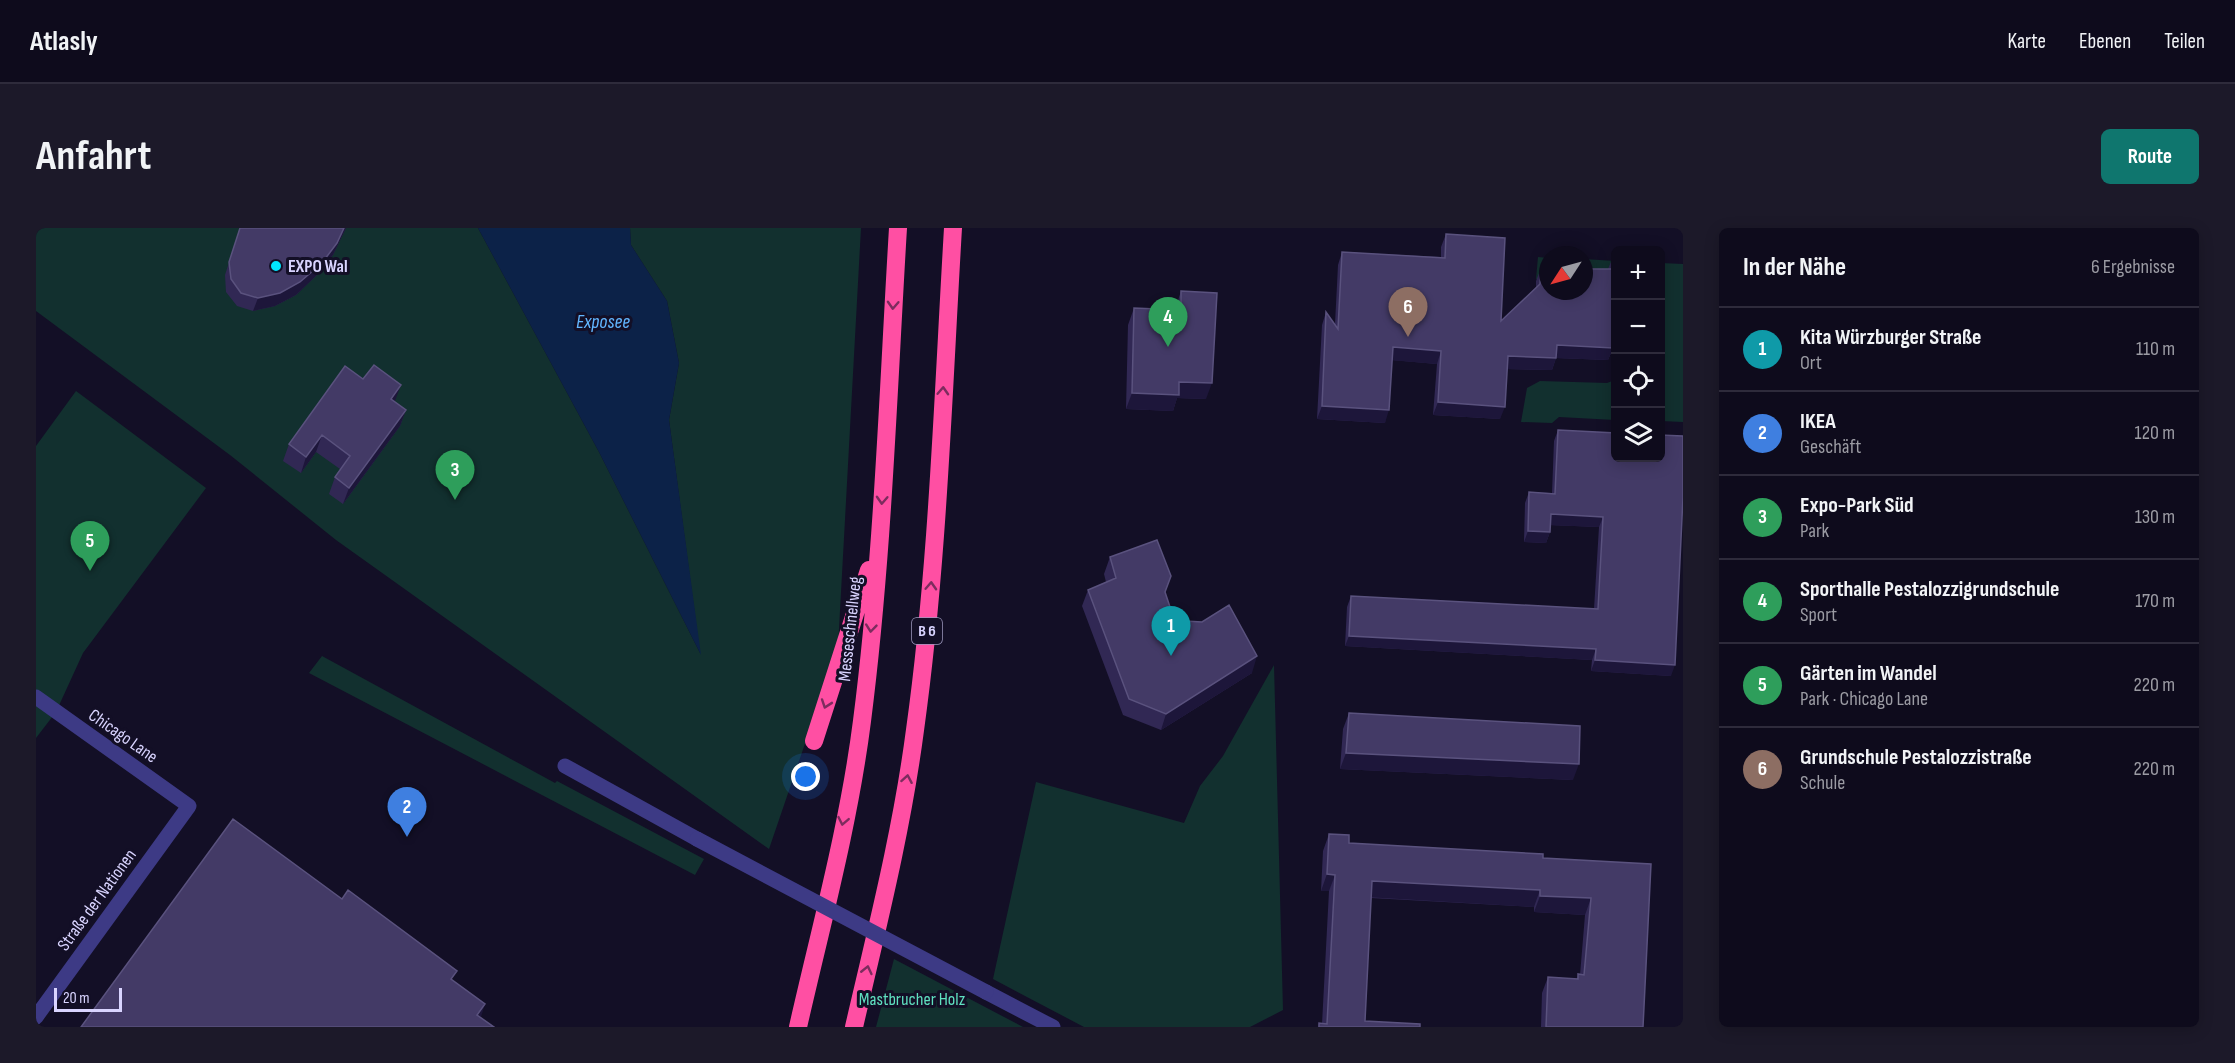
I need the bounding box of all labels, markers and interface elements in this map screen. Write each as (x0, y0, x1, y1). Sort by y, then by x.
text: Atlasly (30, 25, 98, 58)
text: Karte (2008, 29, 2046, 54)
text: Ebenen (2079, 29, 2131, 54)
text: Teilen (2164, 29, 2205, 54)
button: Route (2101, 129, 2199, 184)
text: Anfahrt (36, 131, 151, 182)
north arrow (1539, 246, 1593, 300)
map controls (1611, 246, 1665, 462)
button: + (1611, 246, 1665, 300)
text: In der Nähe (1743, 252, 1846, 283)
text: 6 Ergebnisse (2091, 255, 2175, 279)
place label: EXPO Wal (288, 256, 348, 277)
marker: EXPO Wal (269, 259, 283, 273)
pin: 6 (1388, 288, 1428, 337)
pin: 4 (1148, 298, 1188, 347)
button: − (1611, 300, 1665, 354)
one-way arrow (887, 301, 900, 310)
water label: Exposee (576, 310, 630, 334)
text: Kita Würzburger Straße (1800, 324, 1981, 351)
text: 1 (1759, 337, 1766, 361)
text: 110 m (2136, 337, 2175, 361)
text: Ort (1800, 351, 1822, 375)
button: locate (1611, 354, 1665, 408)
one-way arrow (936, 387, 949, 396)
button: layers (1611, 408, 1665, 462)
text: IKEA (1800, 408, 1836, 435)
text: 2 (1758, 421, 1767, 445)
text: 120 m (2135, 421, 2175, 445)
text: Geschäft (1800, 435, 1861, 459)
pin: 3 (436, 450, 474, 500)
text: Expo-Park Süd (1800, 492, 1914, 519)
one-way arrow (876, 495, 889, 504)
text: 3 (1758, 505, 1767, 529)
text: 130 m (2135, 505, 2175, 529)
text: Park (1800, 519, 1829, 543)
pin: 5 (70, 522, 110, 571)
street label: Messeschnellweg (834, 576, 866, 682)
text: Sporthalle Pestalozzigrundschule (1800, 576, 2059, 603)
one-way arrow (925, 581, 938, 590)
text: 4 (1758, 589, 1767, 613)
text: 170 m (2135, 589, 2175, 613)
text: Sport (1800, 603, 1837, 627)
pin: 1 (1152, 606, 1190, 656)
road number: B 6 (912, 618, 942, 644)
one-way arrow (865, 623, 878, 632)
text: Gärten im Wandel (1800, 660, 1937, 687)
text: 5 (1758, 673, 1767, 697)
text: 220 m (2134, 673, 2175, 697)
text: Park · Chicago Lane (1800, 687, 1928, 711)
one-way arrow (821, 698, 834, 709)
street label: Chicago Lane (84, 705, 162, 767)
text: Grundschule Pestalozzistraße (1800, 744, 2032, 771)
text: 6 (1758, 757, 1767, 781)
text: 220 m (2134, 757, 2175, 781)
your location (791, 762, 820, 791)
text: Schule (1800, 771, 1845, 795)
one-way arrow (900, 774, 913, 784)
pin: 2 (388, 788, 427, 837)
one-way arrow (837, 815, 850, 825)
street label: Straße der Nationen (53, 845, 141, 955)
one-way arrow (860, 965, 873, 975)
scale bar (54, 985, 122, 1012)
text: 20 m (63, 989, 90, 1008)
park label: Mastbrucher Holz (859, 989, 966, 1010)

